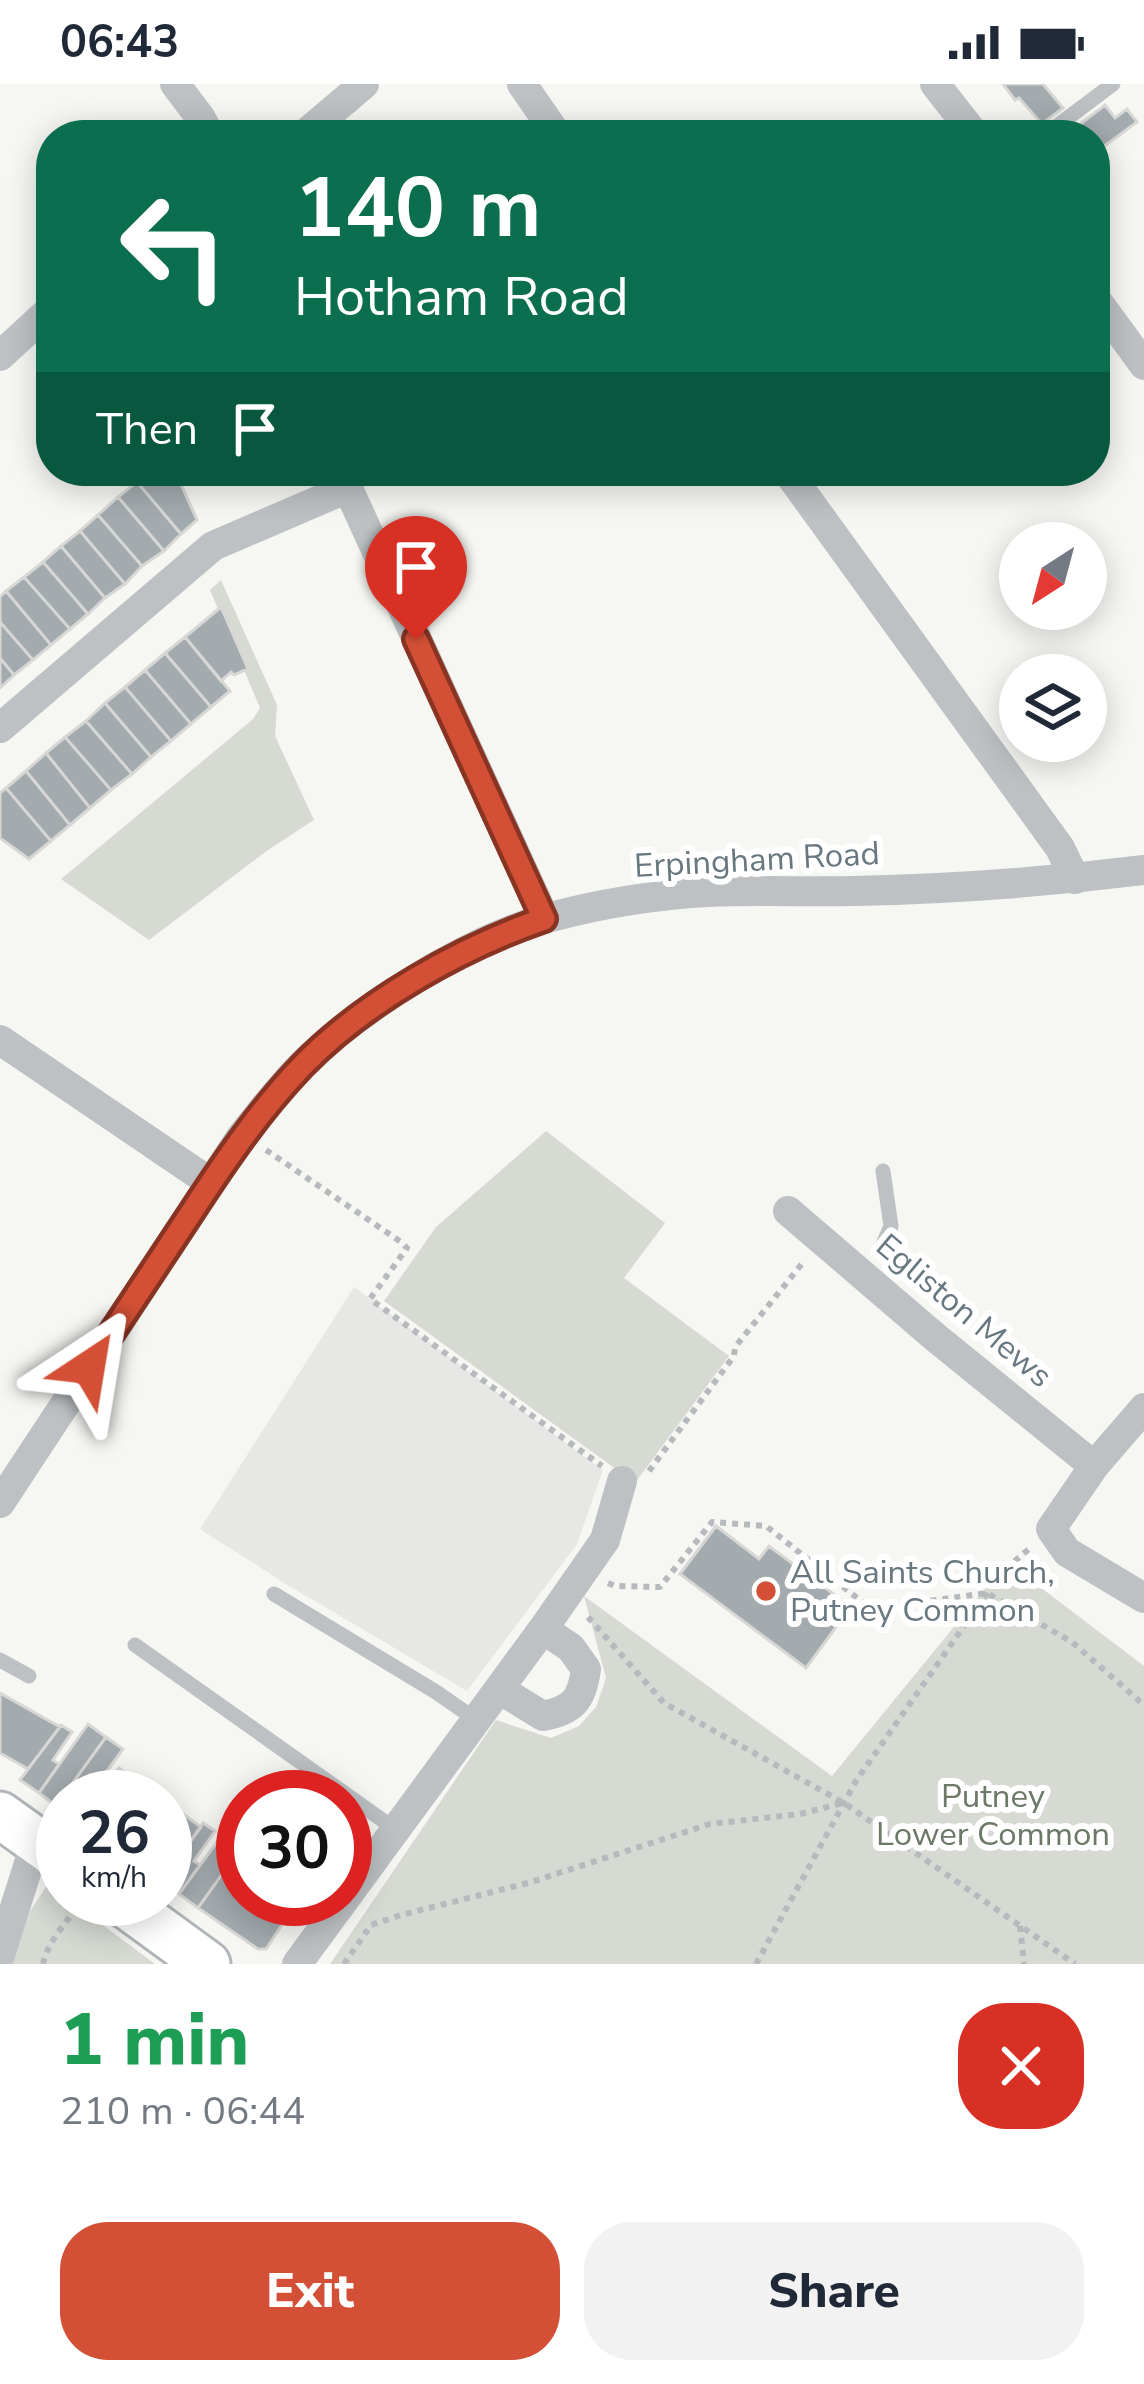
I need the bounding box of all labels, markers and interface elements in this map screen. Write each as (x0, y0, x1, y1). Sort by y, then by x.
text: 06:43 (60, 12, 179, 73)
text: 140 m (294, 151, 542, 266)
icon: left (96, 168, 252, 324)
text: Hotham Road (294, 260, 629, 334)
icon: arrive (222, 396, 288, 462)
text: Then (96, 399, 198, 460)
pin (365, 516, 467, 639)
north arrow (999, 522, 1107, 630)
map controls (999, 522, 1107, 762)
icon: arrive (383, 534, 449, 600)
button: layers (999, 654, 1107, 762)
street label: Erpingham Road (633, 831, 881, 889)
street label: Egliston Mews (866, 1224, 1062, 1398)
position arrow (26, 1304, 152, 1430)
place label: All Saints Church, Putney Common (790, 1550, 1055, 1633)
marker: All Saints Church, Putney Common (753, 1578, 779, 1604)
speed limit sign: 30 (216, 1770, 372, 1926)
park label: Putney Lower Common (876, 1774, 1110, 1857)
text: 26 (78, 1792, 150, 1874)
text: km/h (81, 1857, 147, 1898)
text: 1 min (60, 1991, 249, 2089)
button: close (958, 2003, 1084, 2129)
text: 210 m · 06:44 (60, 2085, 305, 2138)
button: Exit (60, 2222, 560, 2360)
button: Share (584, 2222, 1084, 2360)

